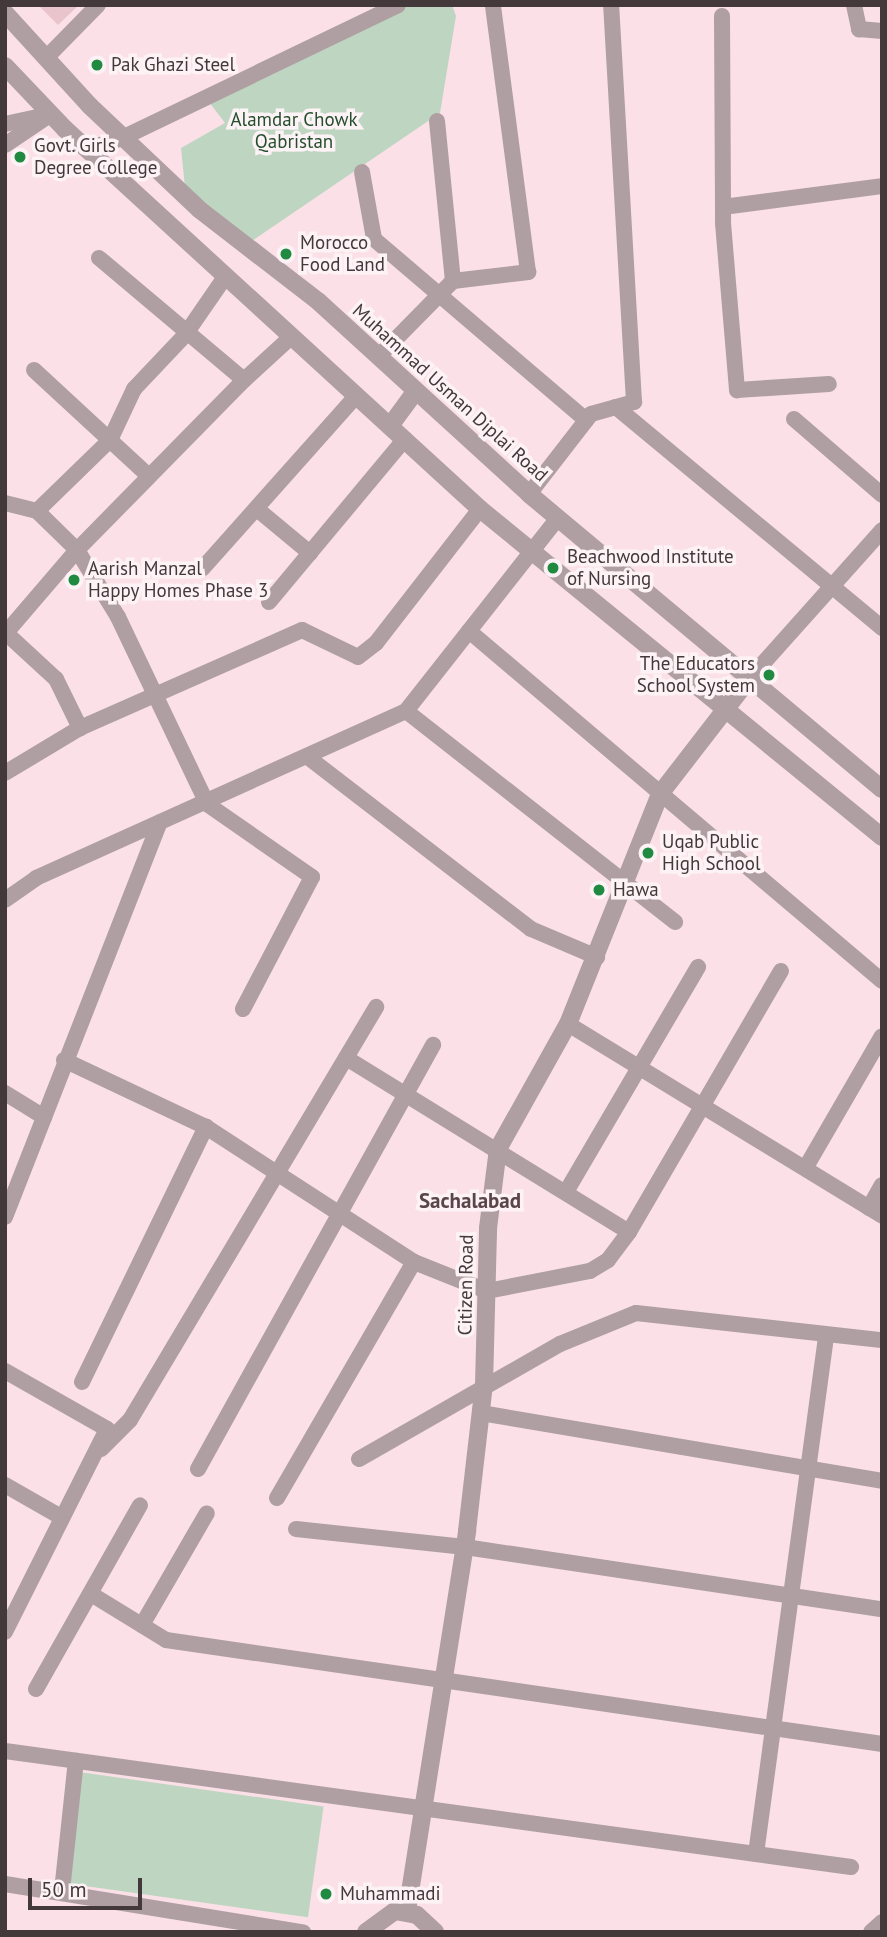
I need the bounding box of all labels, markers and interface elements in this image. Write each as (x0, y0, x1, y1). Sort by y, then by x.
place label: Pak Ghazi Steel (111, 54, 236, 76)
marker: Pak Ghazi Steel (89, 57, 105, 73)
park label: Alamdar Chowk Qabristan (231, 109, 357, 153)
place label: Govt. Girls Degree College (34, 135, 157, 179)
marker: Govt. Girls Degree College (12, 149, 28, 165)
place label: Morocco Food Land (300, 232, 385, 276)
marker: Morocco Food Land (278, 246, 294, 262)
street label: Muhammad Usman Diplai Road (348, 299, 552, 487)
place label: Beachwood Institute of Nursing (567, 546, 734, 590)
place label: Aarish Manzal Happy Homes Phase 3 (88, 558, 269, 602)
marker: Beachwood Institute of Nursing (545, 560, 561, 576)
marker: Aarish Manzal Happy Homes Phase 3 (66, 572, 82, 588)
place label: The Educators School System (637, 653, 755, 697)
marker: The Educators School System (761, 667, 777, 683)
place label: Uqab Public High School (662, 831, 760, 875)
marker: Uqab Public High School (640, 845, 656, 861)
place label: Hawa (613, 879, 659, 901)
marker: Hawa (591, 882, 607, 898)
district label: Sachalabad (419, 1188, 521, 1214)
street label: Citizen Road (454, 1234, 478, 1336)
scale bar (32, 1864, 145, 1908)
text: 50 m (41, 1876, 87, 1903)
place label: Muhammadi (340, 1883, 441, 1905)
marker: Muhammadi (318, 1886, 334, 1902)

